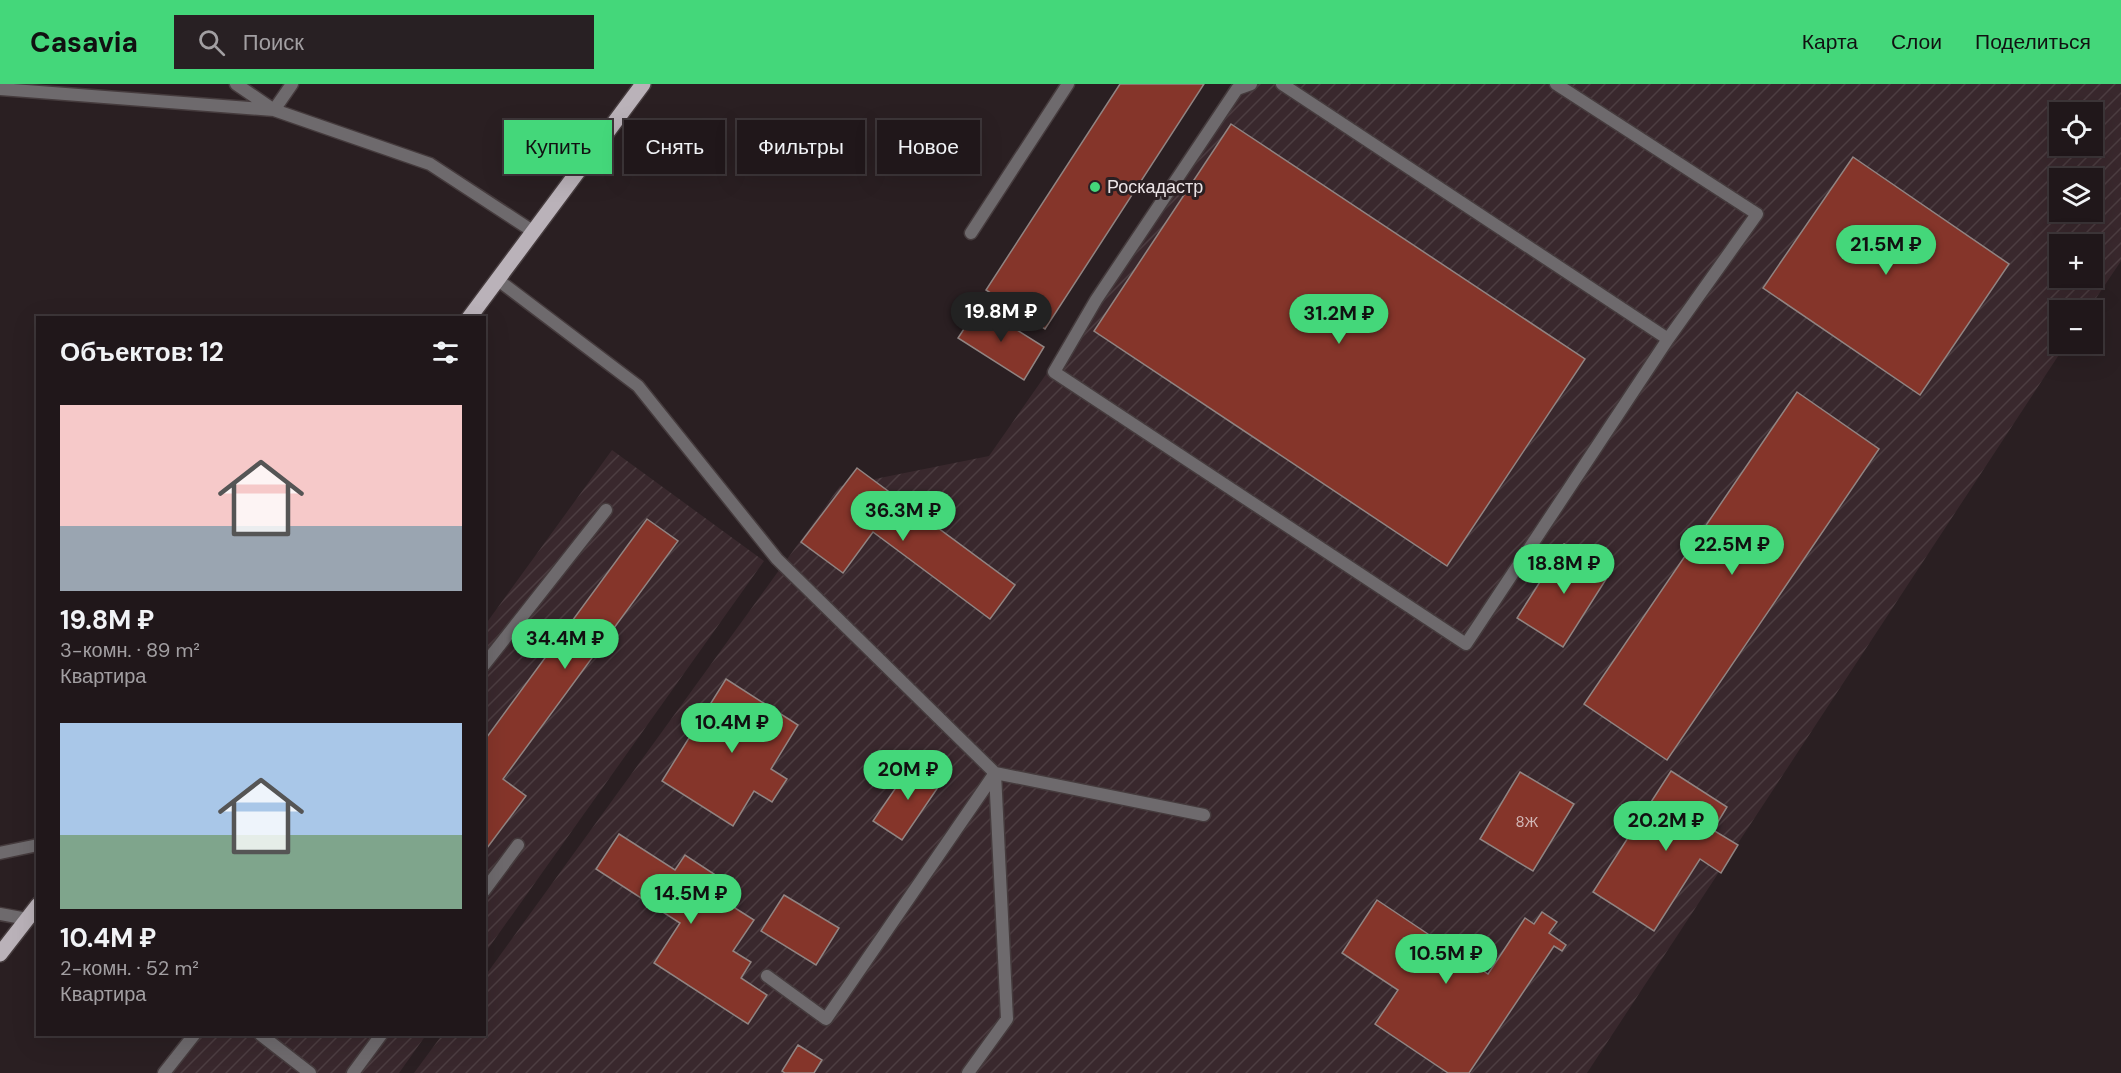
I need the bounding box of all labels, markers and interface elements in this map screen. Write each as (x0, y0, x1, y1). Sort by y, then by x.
search box (174, 15, 594, 69)
text: Casavia (30, 24, 138, 61)
icon: search (195, 26, 228, 59)
text: Поиск (243, 28, 304, 57)
text: Карта (1802, 28, 1858, 56)
text: Слои (1891, 28, 1942, 56)
text: Поделиться (1975, 28, 2091, 56)
map controls (2049, 102, 2103, 354)
button: locate (2049, 102, 2103, 156)
chip: Купить (504, 120, 612, 174)
chip: Снять (624, 120, 725, 174)
chip: Фильтры (737, 120, 865, 174)
chip: Новое (877, 120, 980, 174)
button: layers (2049, 168, 2103, 222)
place label: Роскадастр (1107, 175, 1203, 199)
marker: Роскадастр (1088, 180, 1102, 194)
pin: 21.5M ₽ (1831, 225, 1941, 276)
text: 21.5M ₽ (1850, 231, 1922, 257)
button: + (2049, 234, 2103, 288)
pin: 19.8M ₽ (946, 292, 1056, 343)
pin: 31.2M ₽ (1284, 294, 1394, 345)
text: 19.8M ₽ (965, 298, 1037, 324)
text: 31.2M ₽ (1303, 300, 1375, 326)
button: − (2049, 300, 2103, 354)
text: Объектов: 12 (60, 335, 224, 369)
icon: filters (429, 336, 462, 369)
icon: home (207, 444, 315, 552)
pin: 36.3M ₽ (848, 491, 958, 542)
text: 36.3M ₽ (865, 497, 941, 523)
pin: 22.5M ₽ (1677, 525, 1787, 576)
text: 22.5M ₽ (1694, 531, 1770, 557)
pin: 18.8M ₽ (1509, 544, 1619, 595)
text: 18.8M ₽ (1527, 550, 1601, 576)
text: 19.8M ₽ (60, 603, 154, 637)
pin: 34.4M ₽ (510, 619, 620, 670)
text: 34.4M ₽ (526, 625, 604, 651)
text: 3-комн. · 89 m² (60, 637, 200, 663)
text: Квартира (60, 663, 146, 689)
pin: 10.4M ₽ (677, 703, 787, 754)
text: 10.4M ₽ (695, 709, 769, 735)
pin: 20M ₽ (866, 750, 950, 801)
text: 20M ₽ (877, 756, 939, 782)
icon: home (207, 762, 315, 870)
pin: 20.2M ₽ (1611, 801, 1721, 852)
text: 20.2M ₽ (1628, 807, 1704, 833)
house number: 8Ж (1516, 812, 1539, 832)
pin: 14.5M ₽ (636, 874, 746, 925)
text: 14.5M ₽ (654, 880, 728, 906)
text: 10.4M ₽ (60, 921, 156, 955)
pin: 10.5M ₽ (1391, 934, 1501, 985)
text: 10.5M ₽ (1409, 940, 1483, 966)
text: 2-комн. · 52 m² (60, 955, 199, 981)
text: Квартира (60, 981, 146, 1007)

